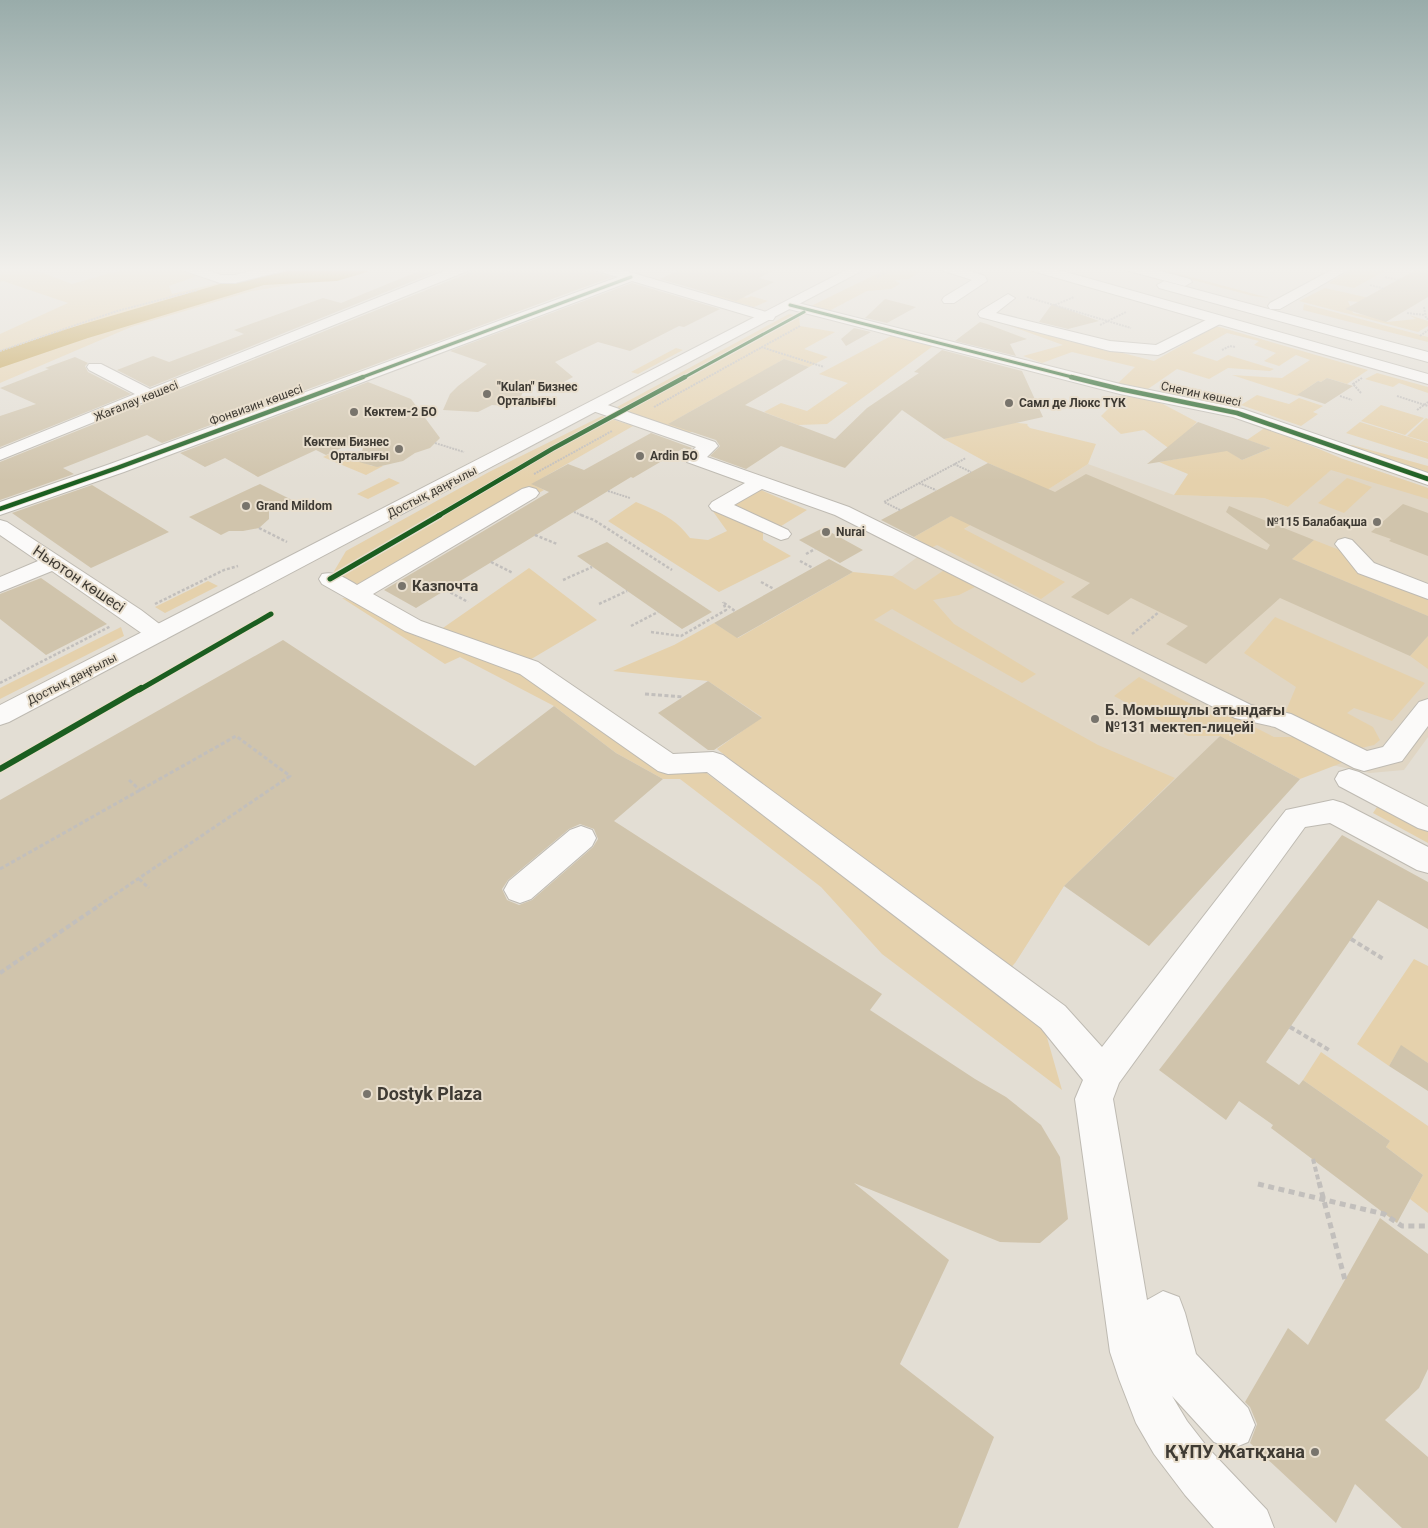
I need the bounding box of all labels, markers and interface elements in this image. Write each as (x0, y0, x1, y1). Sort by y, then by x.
street label: Жағалау көшесі (92, 378, 180, 424)
street label: Снегин көшесі (1160, 379, 1242, 409)
place label: "Kulan" Бизнес Орталығы (497, 380, 578, 408)
street label: Фонвизин көшесі (207, 382, 305, 428)
marker: "Kulan" Бизнес Орталығы (481, 388, 493, 400)
place label: Самл де Люкс ТҮК (1019, 396, 1126, 410)
marker: Самл де Люкс ТҮК (1003, 397, 1015, 409)
place label: Көктем-2 БО (364, 405, 437, 419)
marker: Көктем-2 БО (348, 406, 360, 418)
place label: Көктем Бизнес Орталығы (304, 435, 389, 463)
marker: Көктем Бизнес Орталығы (393, 443, 405, 455)
place label: Ardin БО (650, 449, 698, 463)
marker: Ardin БО (634, 450, 646, 462)
street label: Достық даңғылы (385, 463, 479, 521)
place label: Grand Mildom (256, 499, 332, 513)
marker: Grand Mildom (240, 500, 252, 512)
place label: №115 Балабақша (1267, 515, 1368, 529)
marker: №115 Балабақша (1371, 516, 1383, 528)
place label: Nurai (836, 525, 865, 539)
marker: Nurai (820, 526, 832, 538)
street label: Ньютон көшесі (30, 542, 128, 616)
place label: Казпочта (412, 577, 478, 595)
marker: Казпочта (396, 580, 408, 592)
street label: Достық даңғылы (25, 650, 119, 708)
place label: Б. Момышұлы атындағы №131 мектеп-лицейі (1105, 701, 1285, 736)
marker: Б. Момышұлы атындағы №131 мектеп-лицейі (1089, 713, 1101, 725)
place label: Dostyk Plaza (377, 1083, 483, 1104)
marker: Dostyk Plaza (361, 1088, 373, 1100)
place label: ҚҰПУ Жатқхана (1165, 1441, 1305, 1462)
marker: ҚҰПУ Жатқхана (1309, 1446, 1321, 1458)

